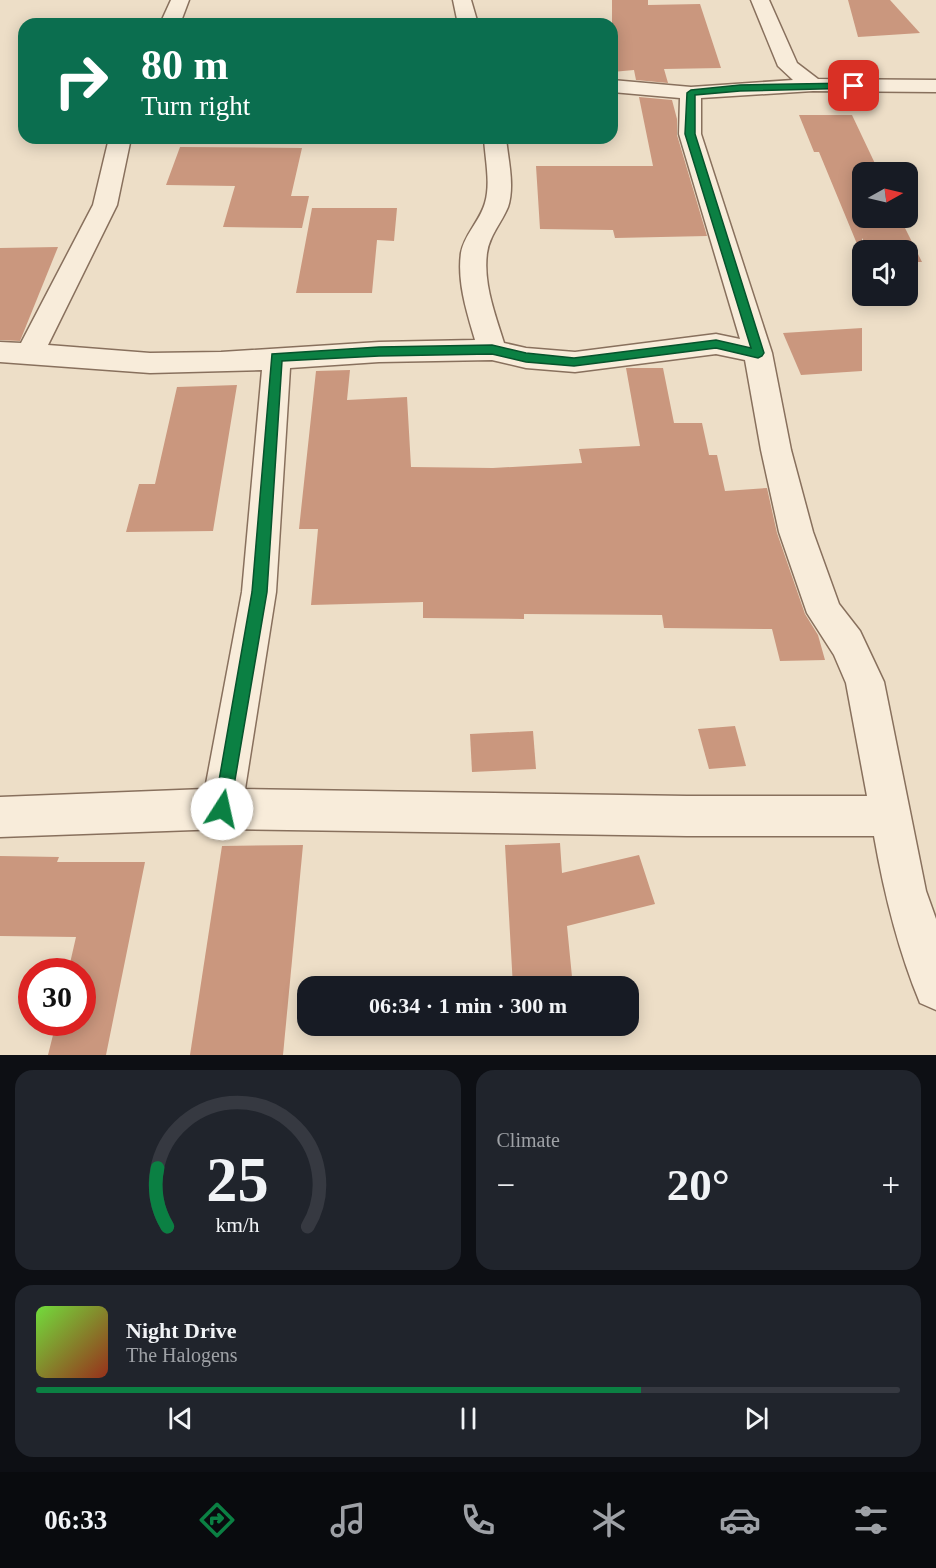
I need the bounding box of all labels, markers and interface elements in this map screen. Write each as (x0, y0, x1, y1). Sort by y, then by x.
icon: right (42, 42, 120, 120)
text: 80 m (141, 42, 229, 88)
pin (828, 60, 879, 111)
icon: arrive (837, 69, 870, 102)
text: Turn right (141, 91, 250, 121)
north arrow (852, 162, 918, 228)
map controls (852, 162, 918, 306)
button: sound (852, 240, 918, 306)
position arrow (190, 777, 254, 841)
speed limit sign: 30 (18, 958, 96, 1036)
text: 06:34 · 1 min · 300 m (369, 993, 567, 1018)
text: Climate (497, 1129, 560, 1151)
text: 25 (207, 1145, 269, 1214)
text: 20° (667, 1160, 730, 1210)
text: − (497, 1167, 515, 1203)
text: + (881, 1167, 900, 1203)
text: km/h (216, 1213, 260, 1237)
text: Night Drive (126, 1318, 237, 1343)
text: The Halogens (126, 1344, 238, 1366)
icon: previous (164, 1402, 197, 1435)
icon: pause (452, 1402, 485, 1435)
icon: next (740, 1402, 773, 1435)
icon: directions (196, 1499, 238, 1541)
icon: music (327, 1499, 369, 1541)
icon: phone (457, 1499, 499, 1541)
icon: climate (588, 1499, 630, 1541)
icon: car (719, 1499, 761, 1541)
icon: filters (850, 1499, 892, 1541)
text: 06:33 (44, 1505, 107, 1535)

